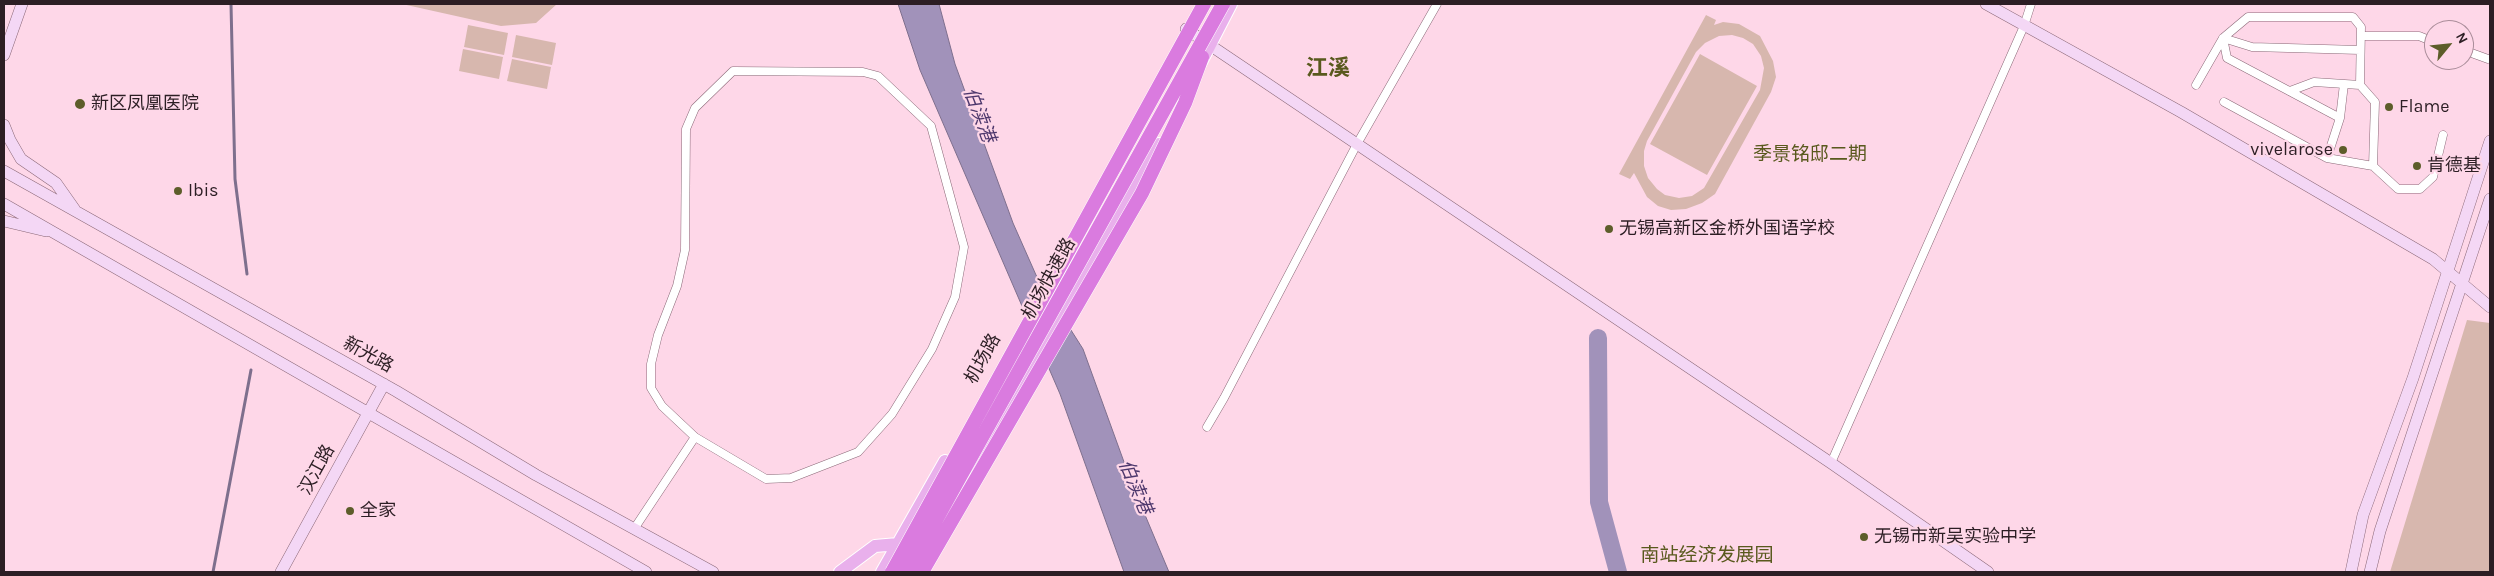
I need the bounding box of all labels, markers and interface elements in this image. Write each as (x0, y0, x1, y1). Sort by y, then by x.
north arrow (2424, 20, 2474, 70)
text: N (2452, 30, 2472, 47)
district label: 江溪 (1306, 56, 1350, 82)
water label: 伯渎港 (958, 84, 1000, 146)
place label: 新区凤凰医院 (91, 93, 199, 115)
place label: Flame (2399, 96, 2449, 118)
marker: 新区凤凰医院 (73, 97, 87, 111)
marker: Flame (2383, 101, 2395, 113)
place label: vivelarose (2250, 139, 2333, 161)
district label: 季景铭邸二期 (1753, 144, 1867, 166)
marker: vivelarose (2337, 144, 2349, 156)
place label: 肯德基 (2427, 155, 2481, 177)
marker: 肯德基 (2411, 160, 2423, 172)
place label: Ibis (188, 180, 219, 202)
marker: Ibis (172, 185, 184, 197)
place label: 无锡高新区金桥外国语学校 (1619, 218, 1835, 240)
marker: 无锡高新区金桥外国语学校 (1603, 223, 1615, 235)
street label: 机场快速路 (1018, 234, 1080, 324)
street label: 机场路 (960, 330, 1006, 388)
street label: 新光路 (339, 332, 397, 378)
street label: 汉江路 (294, 441, 340, 499)
water label: 伯渎港 (1113, 456, 1157, 518)
place label: 全家 (360, 500, 396, 522)
marker: 全家 (344, 505, 356, 517)
place label: 无锡市新吴实验中学 (1874, 526, 2036, 548)
marker: 无锡市新吴实验中学 (1858, 531, 1870, 543)
district label: 南站经济发展园 (1641, 545, 1773, 567)

